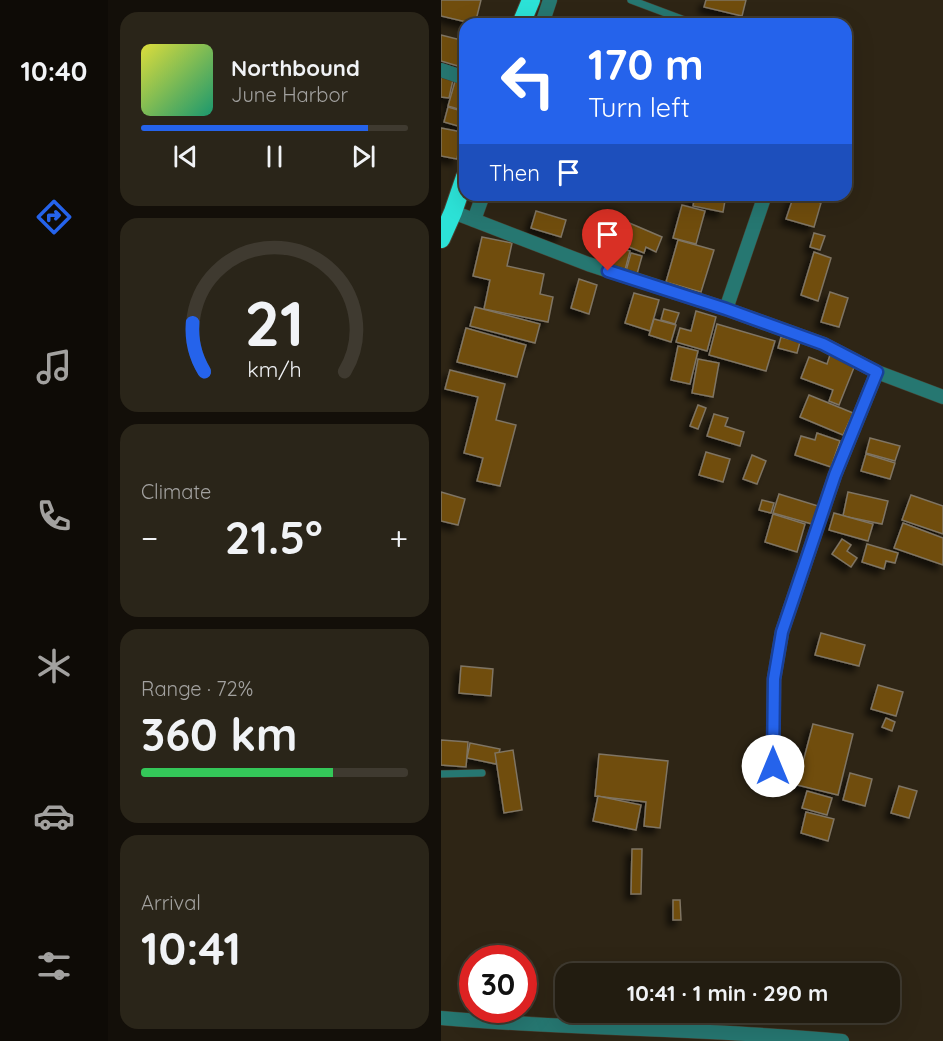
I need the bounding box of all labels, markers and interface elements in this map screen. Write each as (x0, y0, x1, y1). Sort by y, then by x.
text: 170 m (588, 38, 704, 91)
icon: left (489, 42, 567, 120)
text: 10:40 (21, 54, 87, 88)
text: Northbound (231, 54, 360, 82)
text: June Harbor (231, 82, 348, 107)
text: Turn left (588, 90, 690, 124)
icon: previous (169, 140, 202, 173)
icon: pause (258, 140, 291, 173)
icon: next (347, 140, 380, 173)
icon: arrive (552, 156, 585, 189)
text: Then (489, 159, 540, 187)
icon: directions (33, 196, 75, 238)
pin (582, 209, 633, 271)
icon: arrive (591, 218, 624, 251)
text: 21 (245, 284, 304, 362)
icon: music (33, 346, 75, 388)
text: km/h (247, 356, 302, 382)
text: Climate (141, 479, 211, 504)
icon: phone (33, 495, 75, 537)
text: 21.5° (225, 509, 323, 565)
text: − (141, 517, 158, 558)
text: + (389, 517, 408, 558)
icon: climate (33, 645, 75, 687)
text: Range · 72% (141, 676, 253, 701)
text: 360 km (141, 706, 297, 762)
position arrow (741, 734, 805, 798)
icon: car (33, 795, 75, 837)
text: Arrival (141, 890, 201, 915)
text: 10:41 (141, 920, 241, 976)
icon: filters (33, 945, 75, 987)
speed limit sign: 30 (459, 945, 537, 1023)
text: 10:41 · 1 min · 290 m (627, 979, 828, 1007)

